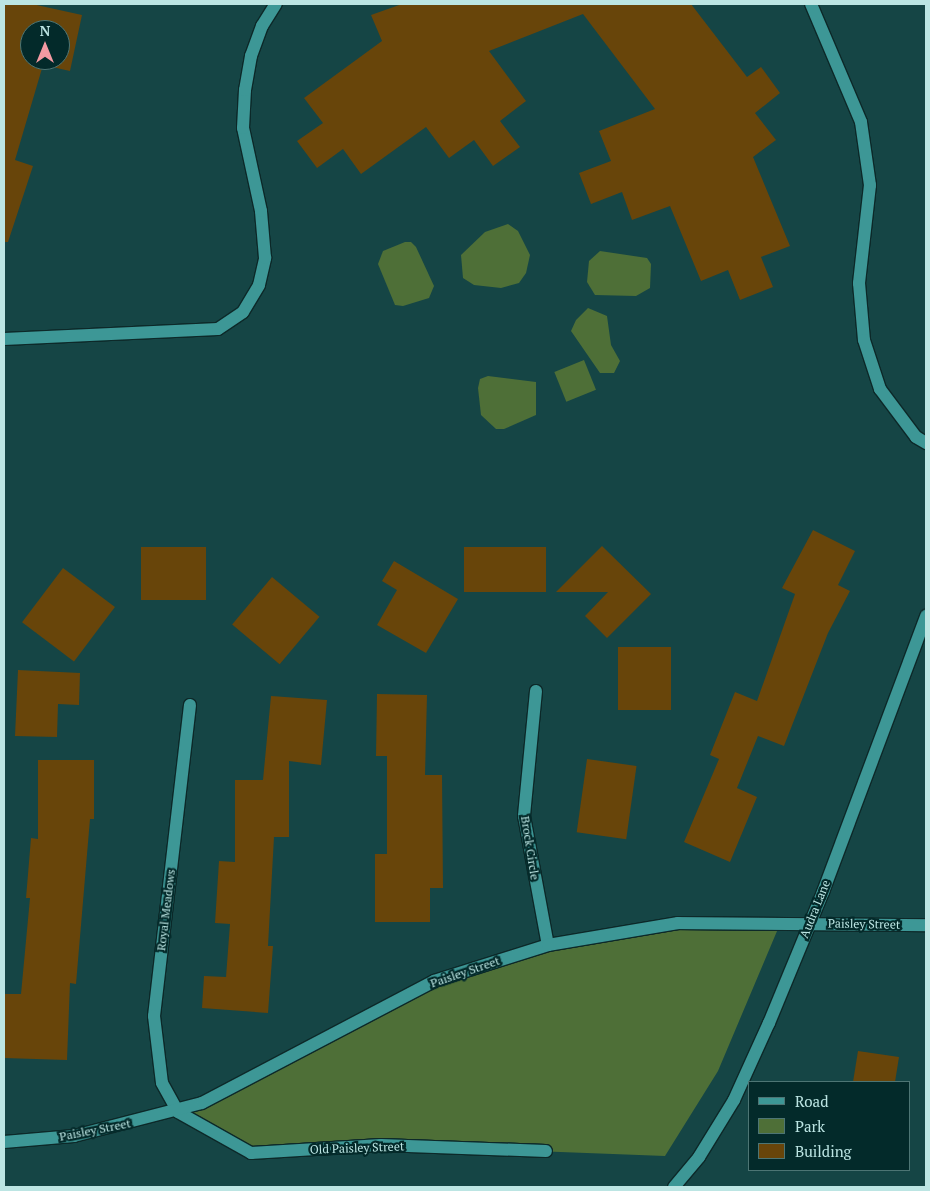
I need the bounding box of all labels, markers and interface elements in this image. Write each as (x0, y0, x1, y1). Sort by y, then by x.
north arrow (20, 20, 70, 70)
text: N (40, 21, 50, 40)
street label: Brock Circle (518, 815, 542, 881)
street label: Royal Meadows (154, 868, 178, 952)
street label: Audra Lane (797, 878, 833, 940)
street label: Paisley Street (828, 916, 900, 932)
street label: Paisley Street (428, 953, 502, 991)
legend (748, 1081, 910, 1171)
text: Road (795, 1091, 828, 1111)
street label: Paisley Street (58, 1116, 132, 1144)
text: Park (795, 1116, 825, 1136)
street label: Old Paisley Street (310, 1139, 404, 1157)
text: Building (795, 1141, 852, 1161)

